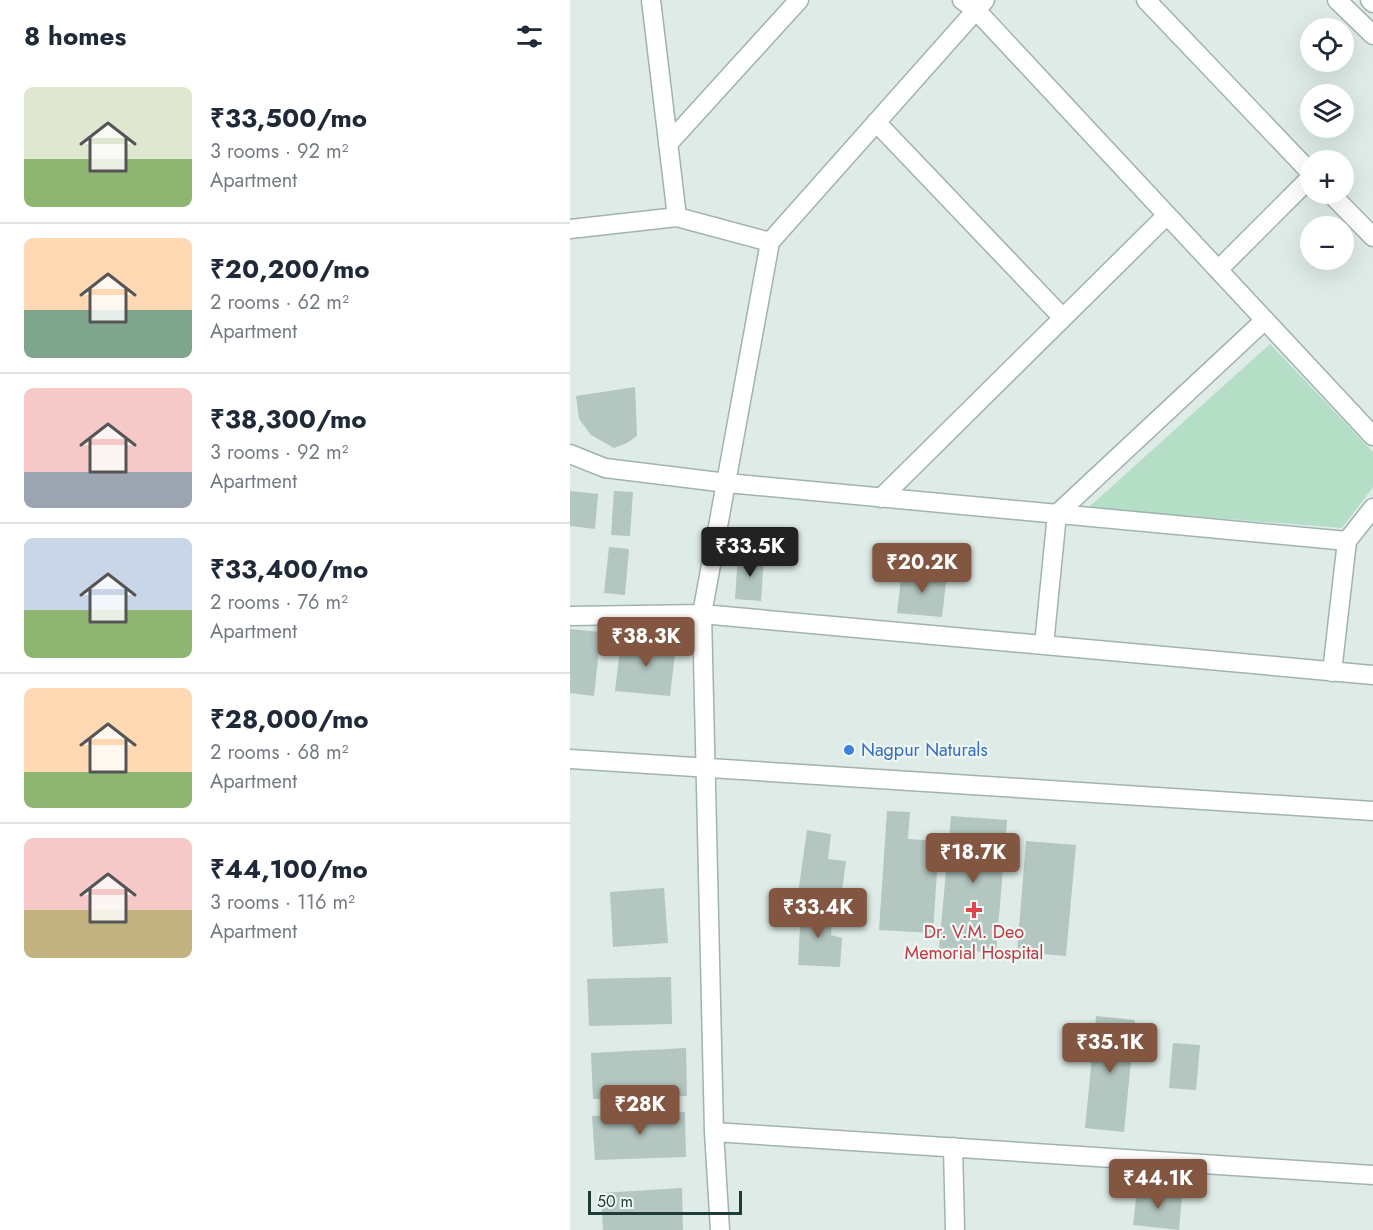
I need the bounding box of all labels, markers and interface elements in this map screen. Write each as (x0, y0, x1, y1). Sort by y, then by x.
text: 8 homes (24, 17, 126, 55)
map controls (1300, 18, 1354, 270)
button: locate (1300, 18, 1354, 72)
icon: filters (513, 20, 546, 53)
button: layers (1300, 84, 1354, 138)
text: ₹33,500/mo (210, 99, 367, 137)
icon: home (72, 111, 144, 183)
text: 3 rooms · 92 m² (210, 137, 348, 166)
button: + (1300, 150, 1354, 204)
text: Apartment (210, 166, 297, 195)
button: − (1300, 216, 1354, 270)
text: ₹20,200/mo (210, 250, 370, 288)
icon: home (72, 262, 144, 334)
text: 2 rooms · 62 m² (210, 288, 349, 317)
text: Apartment (210, 317, 297, 346)
text: ₹38,300/mo (210, 400, 367, 438)
icon: home (72, 412, 144, 484)
text: 3 rooms · 92 m² (210, 438, 348, 467)
text: Apartment (210, 467, 297, 496)
pin: ₹33.5K (701, 527, 799, 578)
text: ₹33.5K (715, 532, 785, 561)
pin: ₹20.2K (873, 543, 971, 594)
text: ₹20.2K (886, 548, 958, 577)
text: ₹33,400/mo (210, 550, 368, 588)
icon: home (72, 562, 144, 634)
text: 2 rooms · 76 m² (210, 588, 348, 617)
text: Apartment (210, 617, 297, 646)
pin: ₹38.3K (597, 617, 695, 668)
text: ₹38.3K (612, 622, 680, 651)
text: ₹28,000/mo (210, 700, 369, 738)
icon: home (72, 712, 144, 784)
place label: Nagpur Naturals (861, 737, 988, 763)
text: 2 rooms · 68 m² (210, 738, 348, 767)
marker: Nagpur Naturals (842, 743, 856, 757)
text: Apartment (210, 767, 297, 796)
pin: ₹18.7K (924, 833, 1022, 884)
text: ₹18.7K (940, 838, 1006, 867)
text: ₹44,100/mo (210, 850, 368, 888)
icon: home (72, 862, 144, 934)
text: 3 rooms · 116 m² (210, 888, 355, 917)
pin: ₹33.4K (769, 888, 867, 939)
text: ₹33.4K (783, 893, 853, 922)
marker: Dr. V.M. Deo Memorial Hospital (965, 901, 983, 919)
text: Apartment (210, 917, 297, 946)
place label: Dr. V.M. Deo Memorial Hospital (905, 919, 1043, 966)
pin: ₹35.1K (1061, 1023, 1159, 1074)
text: ₹35.1K (1076, 1028, 1144, 1057)
pin: ₹28K (604, 1085, 676, 1136)
text: ₹28K (614, 1090, 666, 1119)
pin: ₹44.1K (1109, 1159, 1207, 1210)
text: ₹44.1K (1123, 1164, 1193, 1193)
scale bar (588, 1188, 742, 1216)
text: 50 m (597, 1190, 633, 1213)

